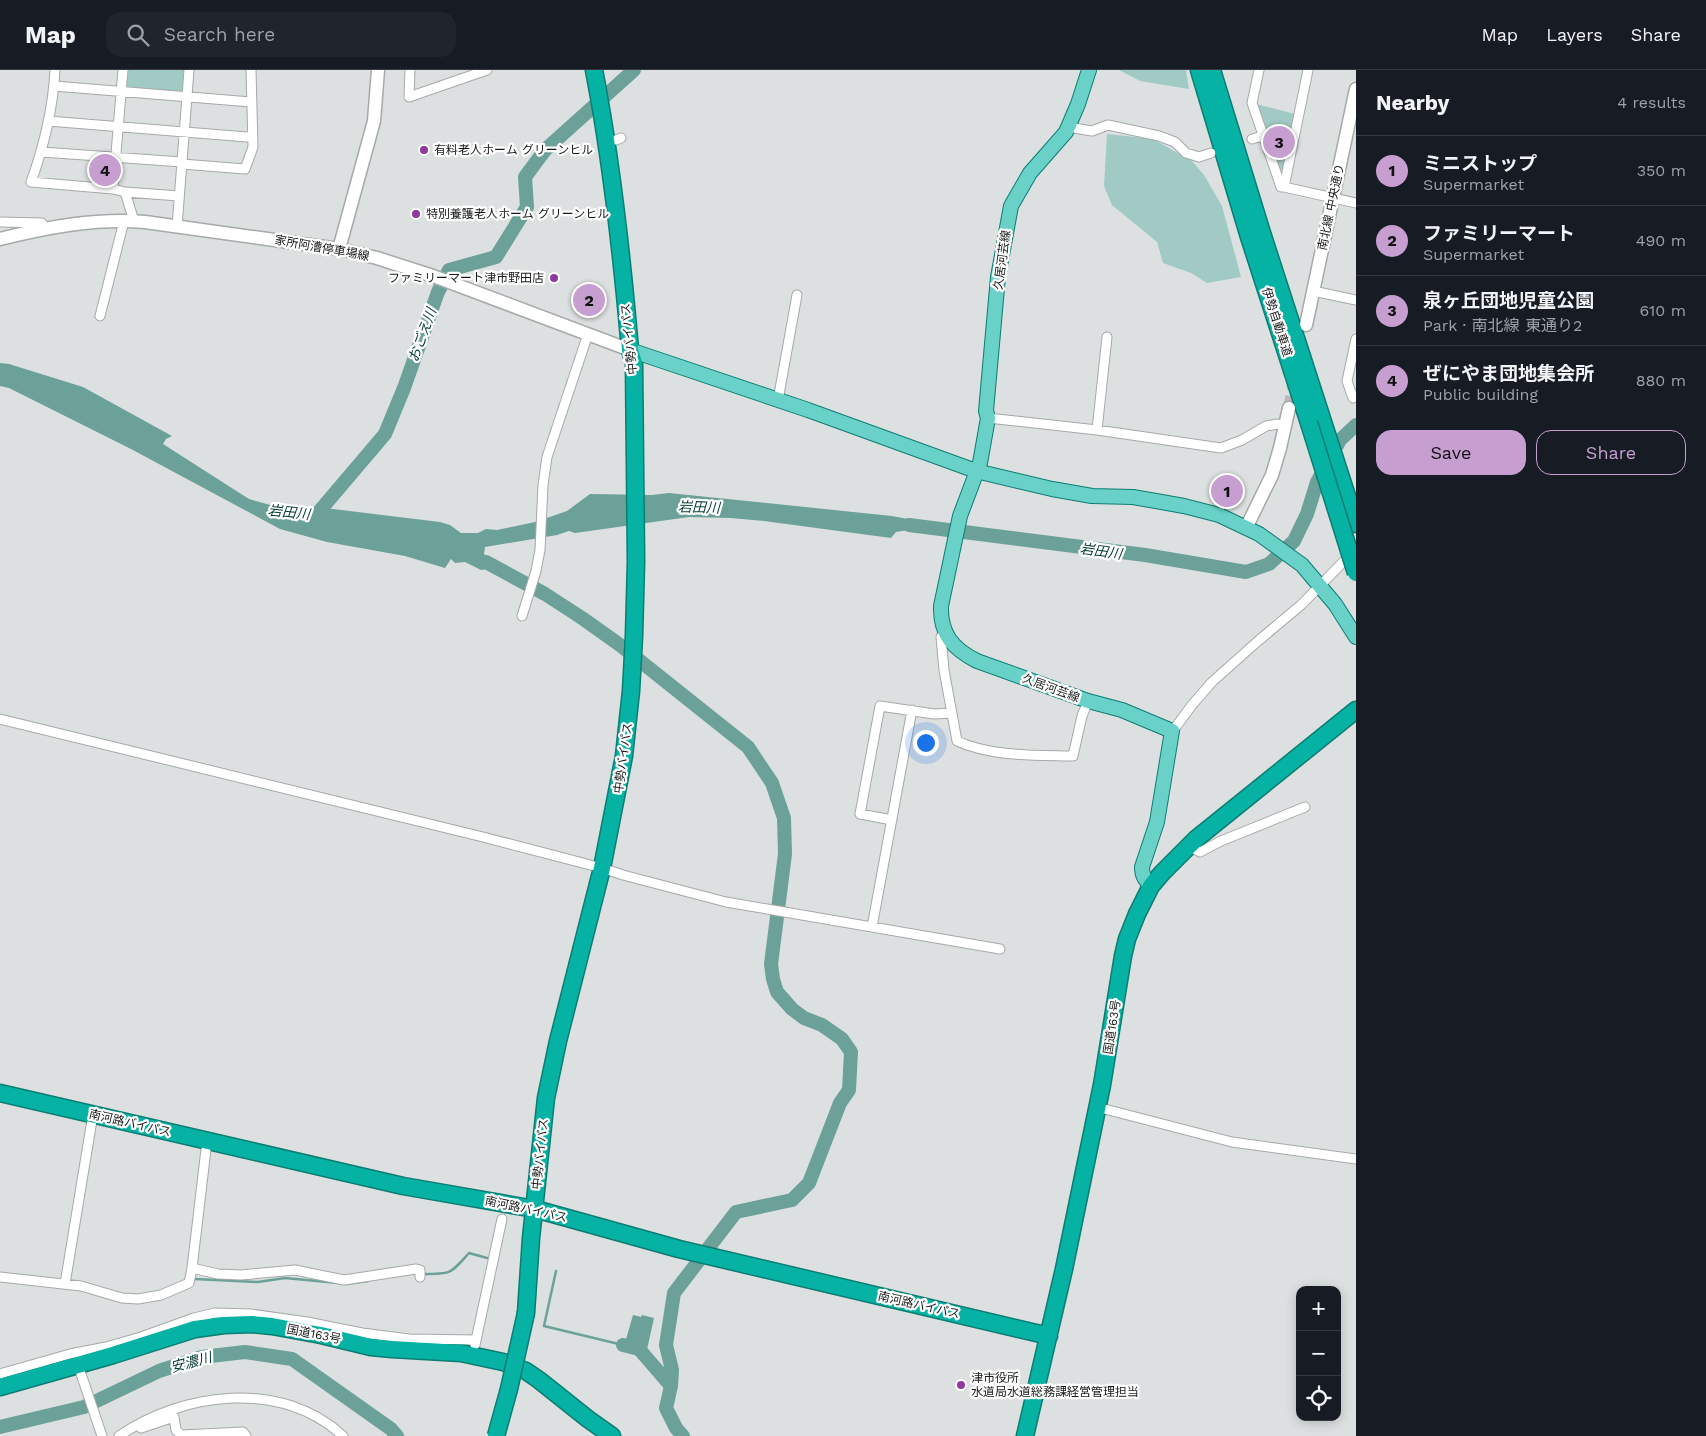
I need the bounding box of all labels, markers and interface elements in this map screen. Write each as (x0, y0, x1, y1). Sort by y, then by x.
search box (106, 12, 456, 57)
text: Map (25, 21, 76, 49)
icon: search (124, 21, 152, 49)
text: Search here (164, 23, 275, 46)
text: Map (1481, 24, 1518, 45)
text: Layers (1546, 24, 1603, 45)
text: Share (1631, 24, 1681, 45)
text: Nearby (1376, 90, 1449, 115)
text: 4 results (1617, 93, 1686, 112)
pin: 3 (1263, 123, 1295, 161)
place label: 有料老人ホーム グリーンヒル (434, 143, 593, 157)
marker: 有料老人ホーム グリーンヒル (418, 144, 430, 156)
pin: 4 (89, 151, 121, 189)
text: ミニストップ (1423, 152, 1537, 175)
text: 1 (1389, 161, 1395, 180)
text: 350 m (1637, 161, 1686, 180)
street label: 南北線 中央通り (1315, 162, 1347, 252)
text: Supermarket (1423, 175, 1524, 194)
place label: 特別養護老人ホーム グリーンヒル (426, 207, 609, 221)
marker: 特別養護老人ホーム グリーンヒル (410, 208, 422, 220)
text: ファミリーマート (1423, 222, 1575, 245)
street label: 久居河芸線 (991, 229, 1013, 291)
text: 2 (1387, 231, 1397, 250)
text: 490 m (1636, 231, 1686, 250)
street label: 家所阿漕停車場線 (274, 233, 370, 263)
text: Supermarket (1423, 245, 1524, 264)
place label: ファミリーマート津市野田店 (388, 271, 544, 285)
marker: ファミリーマート津市野田店 (548, 272, 560, 284)
pin: 2 (573, 281, 605, 319)
street label: 伊勢自動車道 (1259, 286, 1295, 358)
text: 泉ヶ丘団地児童公園 (1423, 289, 1594, 312)
text: 3 (1387, 301, 1397, 320)
text: 610 m (1639, 301, 1686, 320)
street label: 中勢バイパス (618, 303, 640, 375)
water label: おごえ川 (405, 304, 440, 364)
text: Park · 南北線 東通り2 (1423, 316, 1582, 335)
text: ぜにやま団地集会所 (1423, 362, 1594, 385)
text: 4 (1387, 371, 1397, 390)
text: 880 m (1636, 371, 1686, 390)
text: Public building (1423, 385, 1538, 404)
button: Save (1376, 430, 1526, 475)
button: Share (1536, 430, 1686, 475)
pin: 1 (1211, 472, 1243, 510)
water label: 岩田川 (678, 498, 722, 516)
water label: 岩田川 (267, 502, 313, 522)
water label: 岩田川 (1079, 540, 1125, 562)
street label: 久居河芸線 (1020, 671, 1082, 705)
street label: 中勢バイパス (611, 721, 635, 795)
your location (913, 730, 939, 756)
street label: 国道163号 (1101, 999, 1123, 1055)
street label: 南河路バイパス (88, 1107, 172, 1139)
street label: 中勢バイパス (529, 1118, 551, 1190)
street label: 南河路バイパス (484, 1193, 568, 1225)
map controls (1296, 1286, 1341, 1421)
button: + (1296, 1286, 1341, 1331)
street label: 南河路バイパス (877, 1289, 961, 1321)
street label: 国道163号 (286, 1322, 342, 1346)
button: − (1296, 1331, 1341, 1376)
water label: 安濃川 (169, 1348, 215, 1375)
place label: 津市役所 水道局水道総務課経営管理担当 (971, 1371, 1139, 1399)
button: locate (1296, 1376, 1341, 1421)
marker: 津市役所 水道局水道総務課経営管理担当 (955, 1379, 967, 1391)

